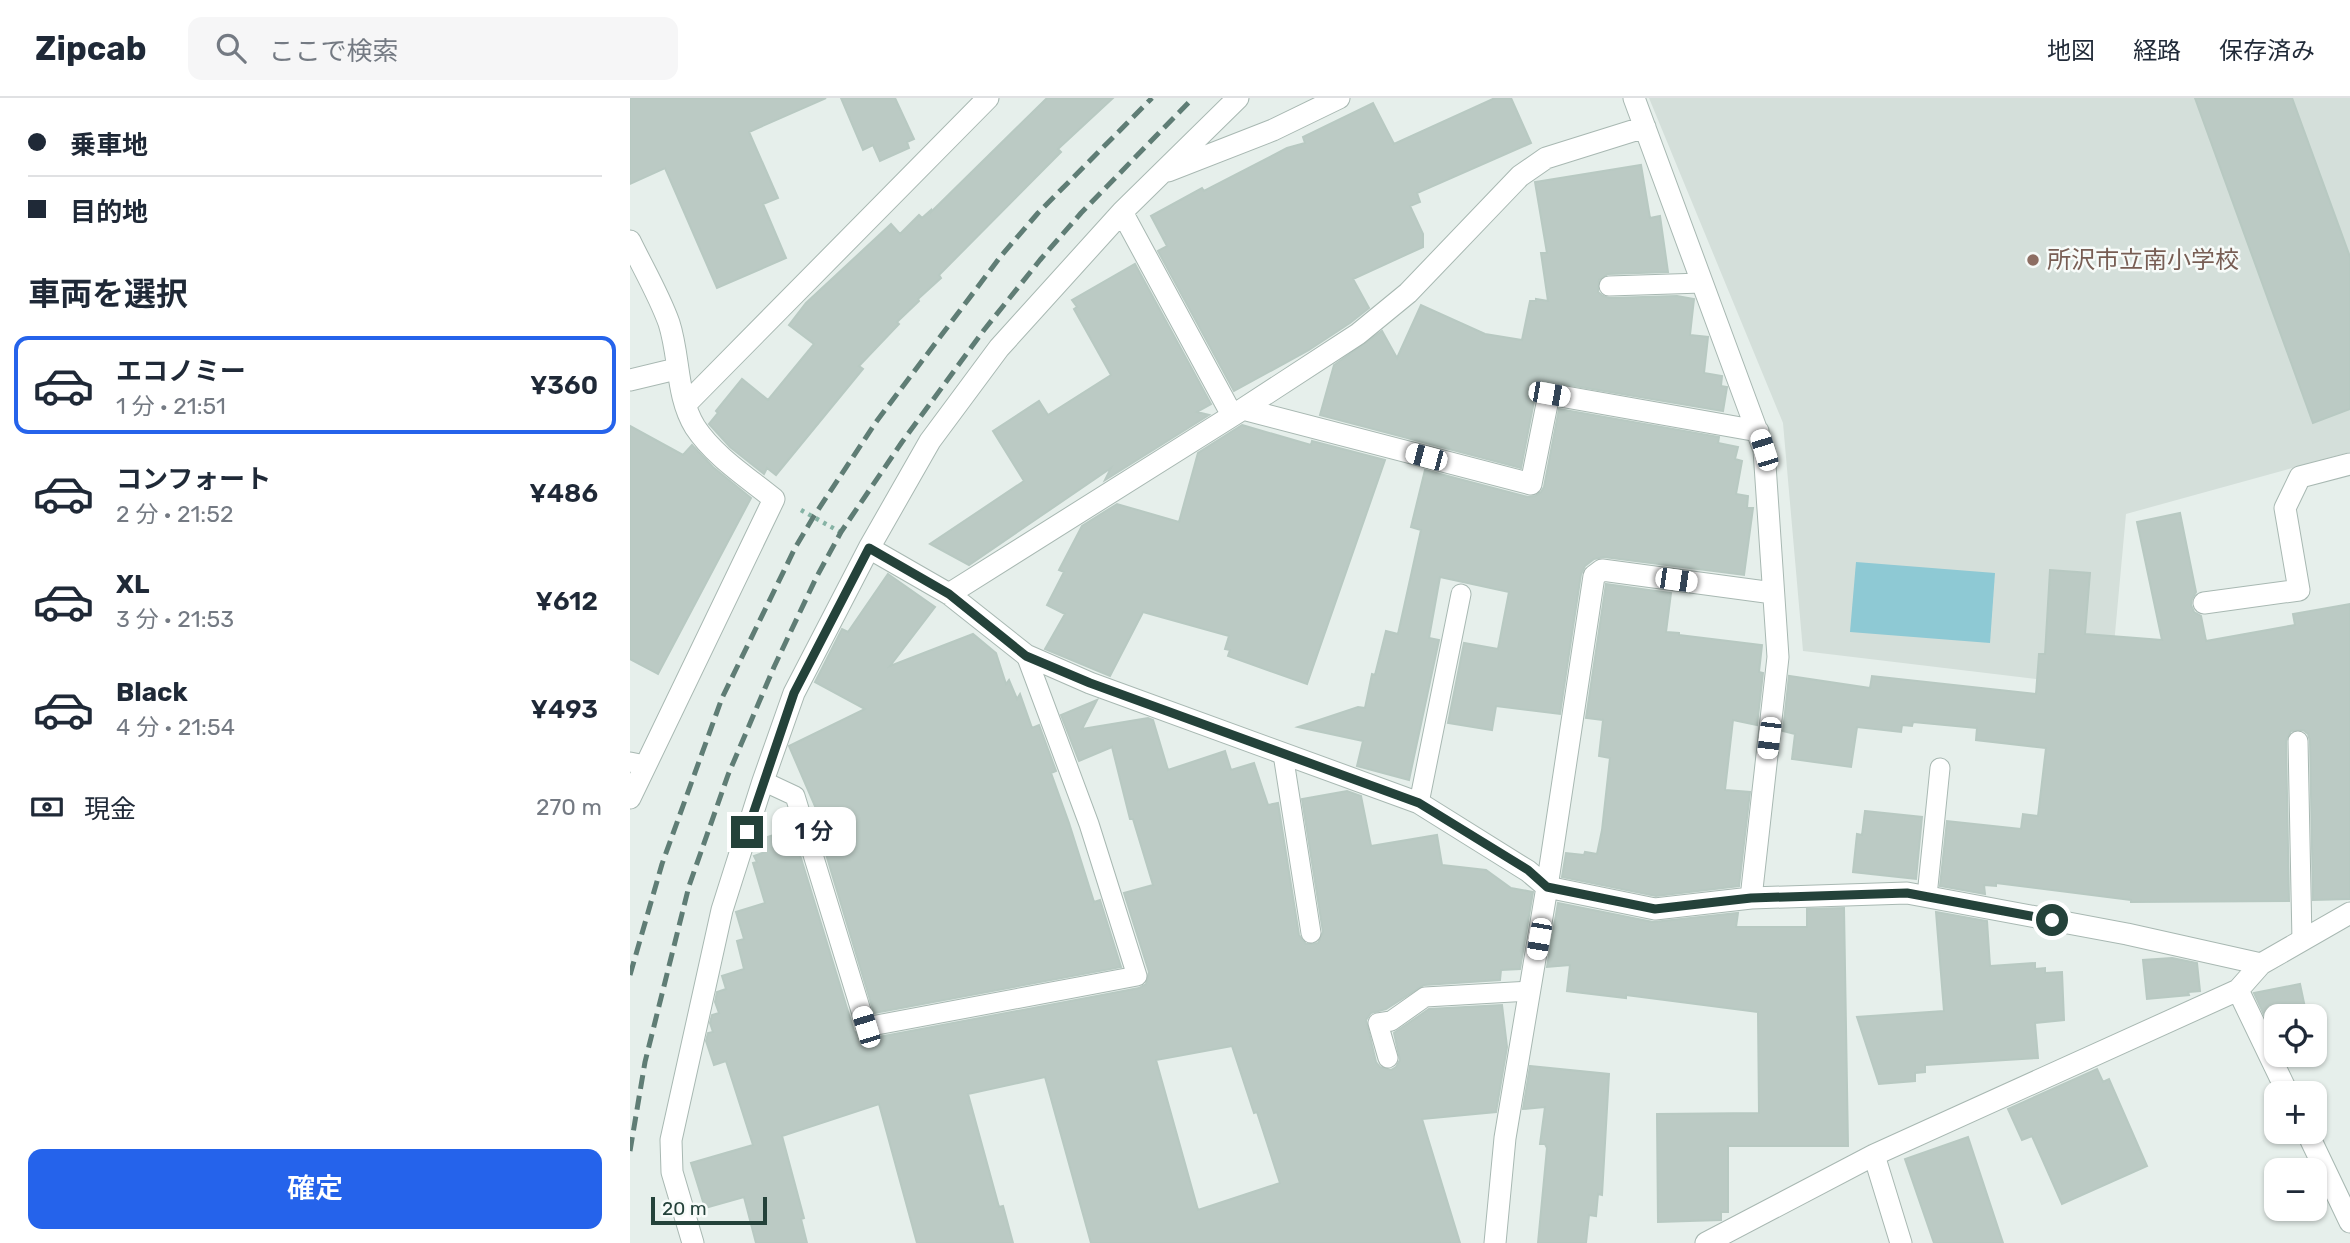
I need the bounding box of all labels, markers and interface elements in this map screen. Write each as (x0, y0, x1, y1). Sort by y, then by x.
search box (188, 17, 678, 80)
text: Zipcab (35, 29, 146, 68)
icon: search (212, 29, 250, 67)
text: ここで検索 (268, 36, 399, 67)
text: 地図 (2047, 37, 2095, 65)
text: 経路 (2133, 37, 2181, 65)
text: 保存済み (2219, 37, 2315, 65)
text: 乗車地 (70, 130, 148, 161)
text: 目的地 (70, 197, 148, 228)
place label: 所沢市立南小学校 (2047, 246, 2239, 274)
marker: 所沢市立南小学校 (2025, 252, 2041, 268)
text: 車両を選択 (28, 275, 188, 313)
icon: car (32, 354, 95, 417)
text: エコノミー (116, 356, 246, 387)
text: ¥360 (530, 370, 598, 401)
car (1527, 380, 1572, 408)
text: 1 分 · 21:51 (116, 392, 226, 420)
car (1748, 427, 1781, 473)
car (1403, 441, 1450, 473)
icon: car (32, 462, 95, 525)
text: コンフォート (116, 464, 271, 495)
text: ¥486 (529, 478, 598, 509)
text: 2 分 · 21:52 (116, 500, 233, 528)
car (1654, 567, 1699, 593)
text: XL (116, 569, 149, 600)
icon: car (32, 570, 95, 633)
text: ¥612 (536, 586, 598, 617)
text: 3 分 · 21:53 (116, 605, 234, 633)
text: Black (116, 677, 188, 708)
icon: car (32, 678, 95, 741)
text: ¥493 (531, 694, 598, 725)
text: 4 分 · 21:54 (116, 713, 235, 741)
car (1757, 716, 1782, 760)
icon: cash (28, 788, 66, 826)
text: 270 m (536, 793, 602, 821)
text: 現金 (84, 794, 136, 825)
callout: 1 分 (772, 808, 856, 856)
route end (731, 816, 763, 848)
text: 1 分 (794, 817, 834, 845)
route start (2036, 904, 2068, 936)
car (1526, 916, 1553, 962)
car (850, 1004, 883, 1050)
map controls (2264, 1004, 2327, 1221)
button: locate (2264, 1004, 2327, 1067)
button: + (2264, 1081, 2327, 1144)
button: 確定 (28, 1149, 602, 1229)
button: − (2264, 1158, 2327, 1221)
scale bar (651, 1194, 766, 1226)
text: 20 m (662, 1197, 707, 1220)

